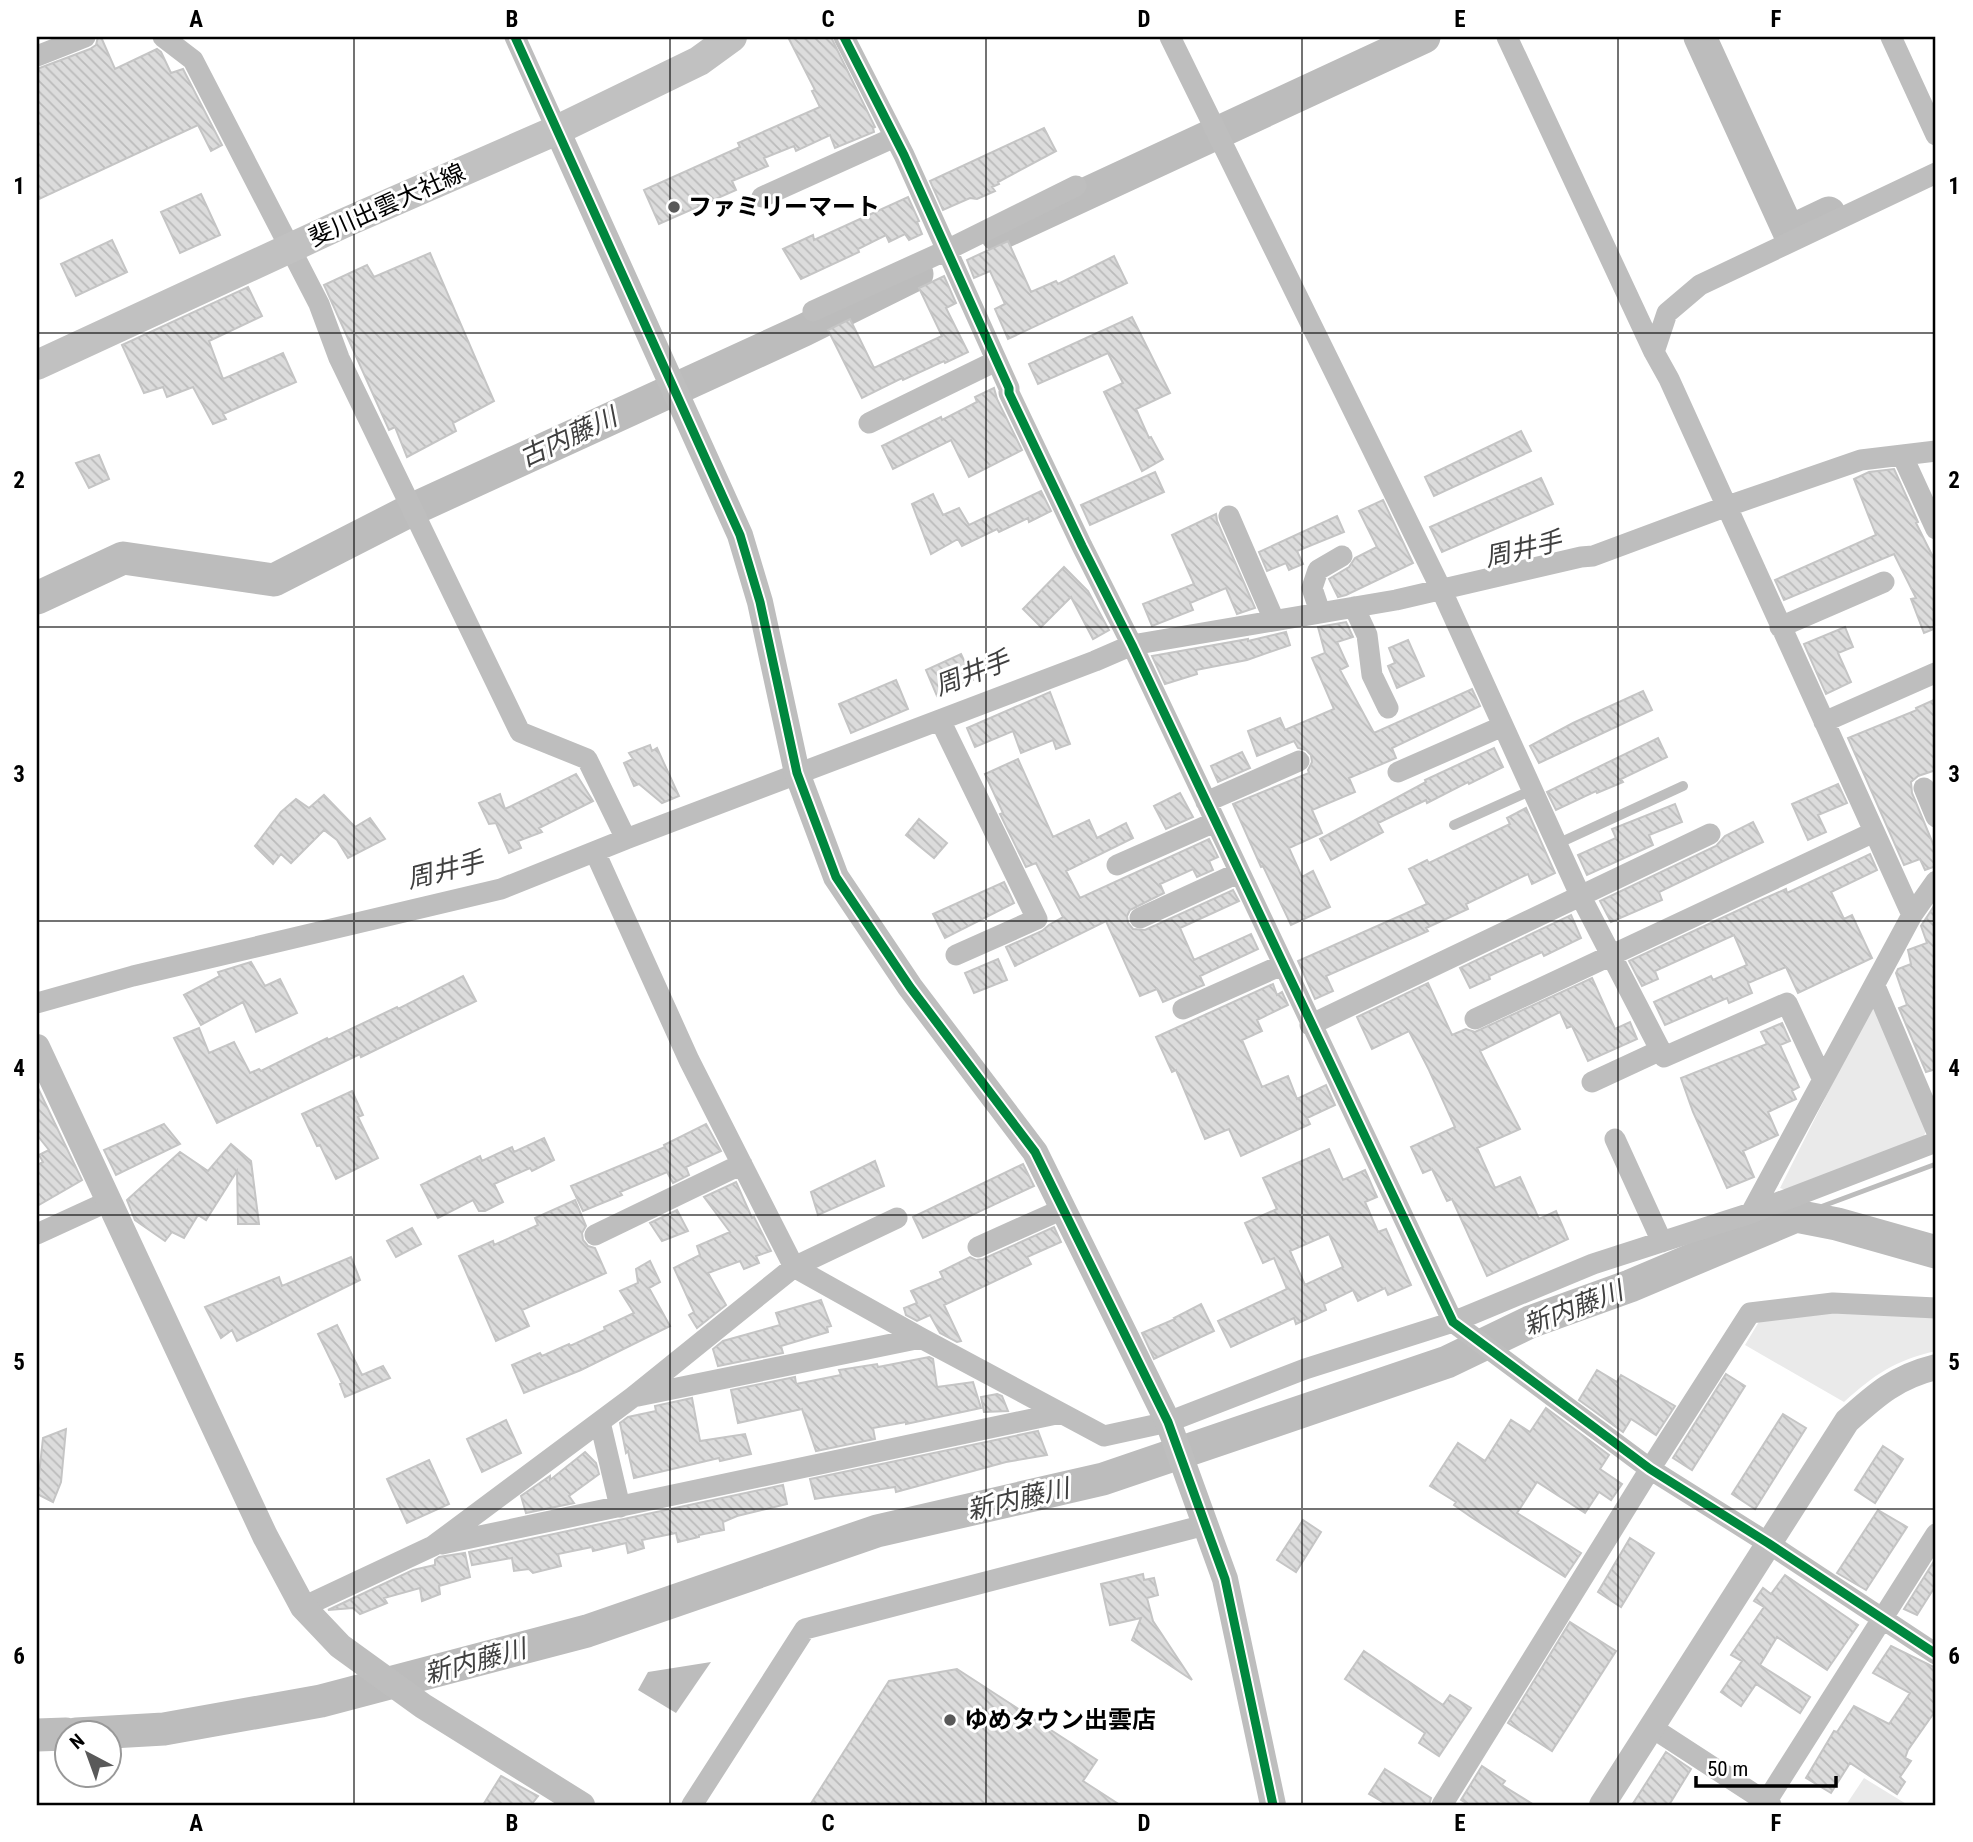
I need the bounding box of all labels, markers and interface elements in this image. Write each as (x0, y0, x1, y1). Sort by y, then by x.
text: A (189, 6, 203, 33)
text: B (506, 6, 518, 33)
text: C (821, 6, 835, 33)
text: D (1138, 6, 1151, 33)
text: E (1454, 6, 1466, 33)
text: F (1771, 6, 1782, 33)
street label: 斐川出雲大社線 (305, 158, 469, 252)
text: 1 (13, 173, 25, 200)
text: 1 (1948, 173, 1960, 200)
place label: ファミリーマート (688, 193, 880, 221)
marker: ファミリーマート (666, 199, 682, 215)
water label: 古内藤川 (515, 400, 624, 473)
text: 2 (13, 467, 25, 494)
text: 2 (1948, 467, 1960, 494)
water label: 周井手 (1482, 525, 1566, 572)
water label: 周井手 (930, 644, 1016, 701)
text: 3 (13, 761, 25, 788)
text: 3 (1948, 761, 1960, 788)
water label: 周井手 (404, 846, 488, 894)
text: 4 (13, 1055, 25, 1082)
text: 4 (1948, 1055, 1960, 1082)
water label: 新内藤川 (1519, 1274, 1630, 1341)
text: 5 (13, 1349, 25, 1376)
text: 5 (1948, 1349, 1960, 1376)
water label: 新内藤川 (964, 1472, 1075, 1525)
water label: 新内藤川 (421, 1632, 532, 1689)
text: 6 (13, 1643, 25, 1670)
text: 6 (1948, 1643, 1960, 1670)
place label: ゆめタウン出雲店 (964, 1706, 1156, 1734)
marker: ゆめタウン出雲店 (942, 1712, 958, 1728)
north arrow (52, 1720, 122, 1790)
text: N (65, 1729, 89, 1754)
scale bar (1696, 1744, 1836, 1788)
text: 50 m (1707, 1757, 1748, 1781)
text: A (189, 1810, 203, 1837)
text: B (506, 1810, 518, 1837)
text: C (821, 1810, 835, 1837)
text: D (1138, 1810, 1151, 1837)
text: E (1454, 1810, 1466, 1837)
text: F (1771, 1810, 1782, 1837)

